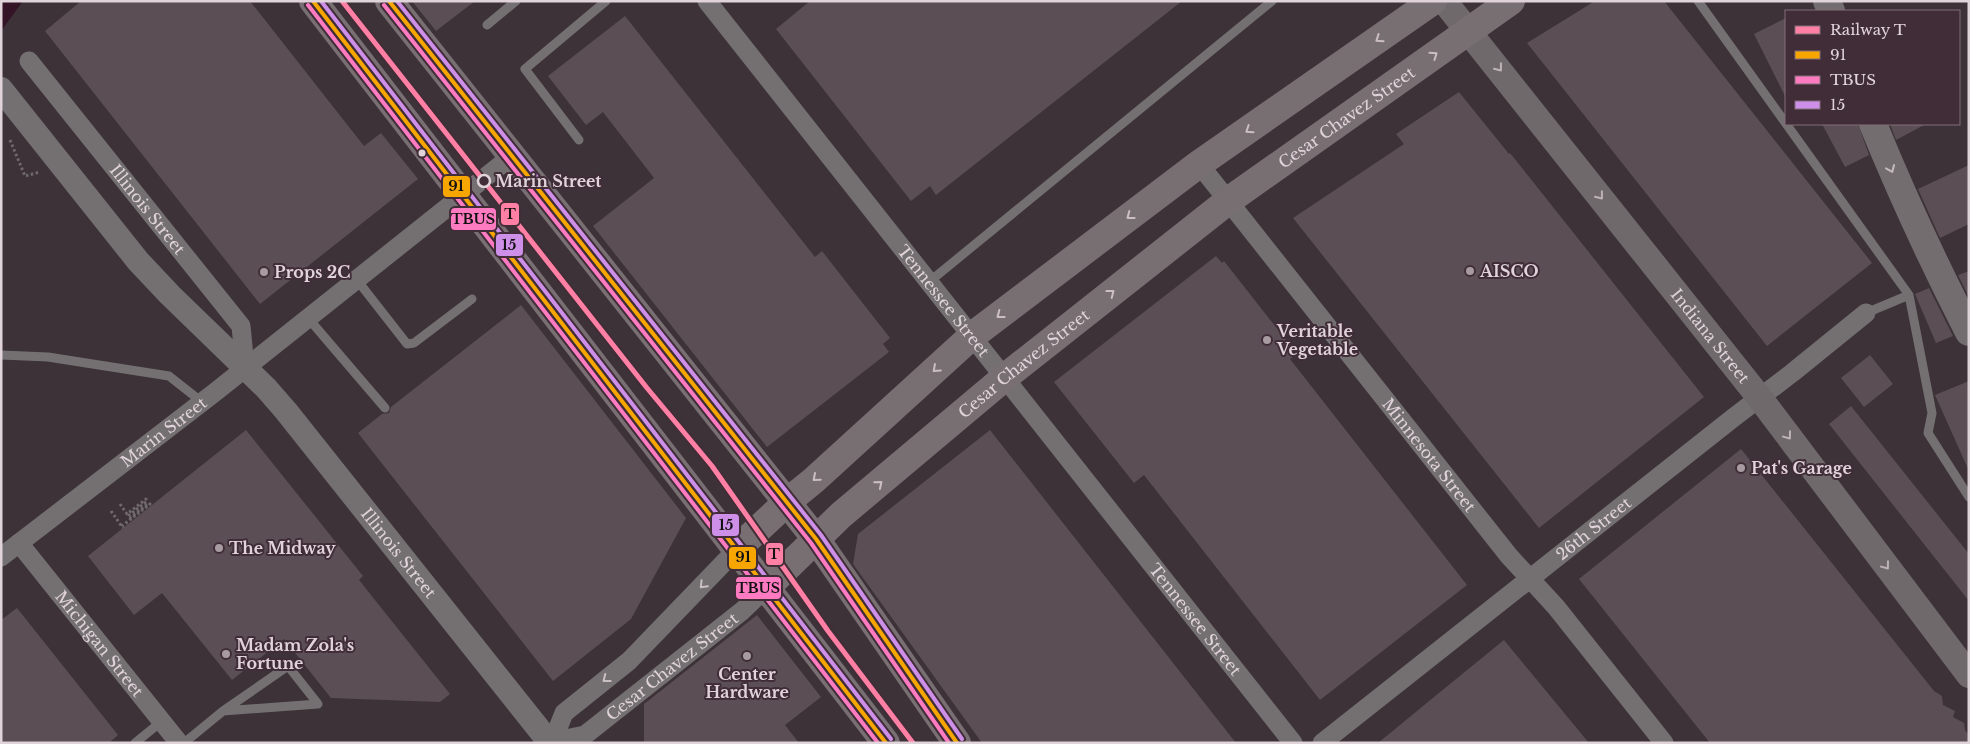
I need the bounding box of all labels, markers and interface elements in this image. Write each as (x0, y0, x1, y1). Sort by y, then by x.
legend (1785, 10, 1960, 125)
text: Railway T (1830, 20, 1906, 39)
one-way arrow (1375, 33, 1385, 42)
text: 91 (1830, 45, 1846, 64)
one-way arrow (1428, 52, 1438, 61)
street label: Cesar Chavez Street (1274, 62, 1419, 172)
one-way arrow (1494, 63, 1503, 72)
text: TBUS (1830, 70, 1876, 89)
text: 15 (1830, 95, 1845, 114)
one-way arrow (1245, 123, 1254, 133)
unlabelled marker (417, 148, 427, 158)
street label: Illinois Street (106, 160, 190, 258)
one-way arrow (1885, 164, 1896, 173)
place label: Marin Street (495, 171, 602, 191)
marker: Marin Street (477, 174, 491, 188)
line badge: 91 (442, 175, 471, 198)
text: 91 (448, 177, 464, 195)
one-way arrow (1594, 190, 1603, 200)
line badge: T (500, 202, 520, 226)
text: T (504, 205, 516, 223)
line badge: TBUS (450, 207, 497, 231)
text: TBUS (451, 210, 495, 228)
one-way arrow (1126, 211, 1135, 220)
line badge: 15 (495, 233, 524, 257)
text: 15 (502, 236, 516, 254)
street label: Tennessee Street (893, 241, 994, 361)
place label: AISCO (1479, 261, 1539, 281)
place label: Props 2C (274, 262, 350, 282)
marker: AISCO (1464, 265, 1476, 277)
marker: Props 2C (258, 266, 270, 278)
street label: Indiana Street (1667, 285, 1754, 387)
one-way arrow (1105, 290, 1114, 298)
street label: Cesar Chavez Street (954, 305, 1093, 422)
one-way arrow (996, 309, 1006, 318)
place label: Veritable Vegetable (1276, 321, 1358, 359)
marker: Veritable Vegetable (1261, 334, 1273, 346)
one-way arrow (932, 363, 941, 372)
street label: Marin Street (116, 393, 210, 471)
street label: Minnesota Street (1378, 394, 1480, 516)
one-way arrow (1783, 430, 1791, 439)
place label: Pat's Garage (1751, 458, 1852, 478)
marker: Pat's Garage (1735, 462, 1747, 474)
one-way arrow (812, 473, 821, 482)
one-way arrow (873, 480, 882, 489)
street label: 26th Street (1552, 493, 1635, 564)
street label: Illinois Street (357, 504, 441, 602)
line badge: 15 (711, 513, 740, 537)
text: 15 (719, 516, 733, 534)
place label: The Midway (229, 538, 336, 558)
marker: The Midway (213, 542, 225, 554)
line badge: T (765, 542, 784, 566)
text: T (768, 545, 780, 563)
line badge: 91 (728, 546, 757, 570)
text: 91 (735, 548, 751, 566)
street label: Tennessee Street (1145, 559, 1246, 679)
one-way arrow (1881, 560, 1889, 569)
line badge: TBUS (735, 576, 782, 600)
one-way arrow (700, 579, 709, 588)
text: TBUS (736, 579, 780, 597)
street label: Michigan Street (51, 587, 148, 701)
street label: Cesar Chavez Street (602, 608, 742, 725)
place label: Madam Zola's Fortune (236, 635, 354, 673)
marker: Madam Zola's Fortune (220, 648, 232, 660)
marker: Center Hardware (741, 650, 753, 662)
place label: Center Hardware (705, 664, 789, 702)
one-way arrow (603, 674, 612, 682)

